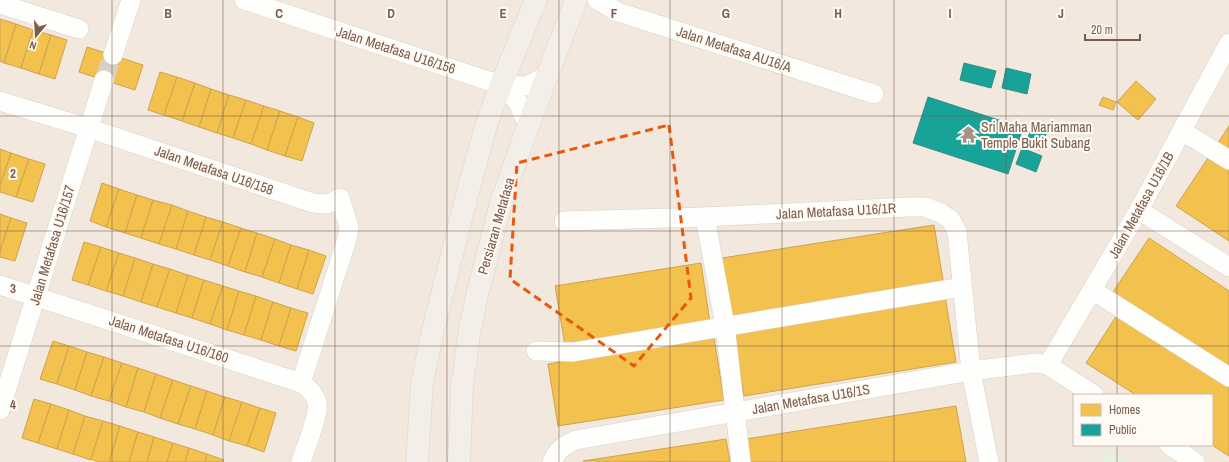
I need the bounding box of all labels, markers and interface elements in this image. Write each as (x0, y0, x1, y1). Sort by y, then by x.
text: B (164, 5, 172, 22)
text: C (275, 5, 283, 22)
text: D (387, 5, 395, 22)
text: E (499, 5, 507, 22)
text: F (611, 5, 618, 22)
text: G (722, 5, 730, 22)
text: H (834, 5, 842, 22)
text: I (949, 5, 952, 22)
text: J (1058, 5, 1064, 22)
north arrow (16, 16, 56, 56)
scale bar (1085, 16, 1140, 42)
street label: Jalan Metafasa U16/156 (334, 22, 458, 78)
street label: Jalan Metafasa AU16/A (674, 22, 794, 76)
text: 20 m (1091, 22, 1113, 38)
text: N (28, 38, 38, 53)
place label: Sri Maha Mariamman Temple Bukit Subang (981, 118, 1092, 152)
temple icon: Sri Maha Mariamman Temple Bukit Subang (958, 125, 978, 145)
street label: Jalan Metafasa U16/158 (152, 141, 276, 199)
street label: Jalan Metafasa U16/1B (1104, 148, 1178, 262)
text: 2 (10, 165, 16, 182)
street label: Persiaran Metafasa (474, 175, 519, 277)
street label: Jalan Metafasa U16/157 (25, 183, 79, 307)
street label: Jalan Metafasa U16/1R (776, 199, 896, 223)
text: 3 (10, 280, 16, 297)
street label: Jalan Metafasa U16/160 (107, 311, 231, 367)
street label: Jalan Metafasa U16/1S (751, 380, 872, 418)
legend (1073, 394, 1213, 446)
text: 4 (10, 396, 16, 413)
text: Homes (1109, 402, 1140, 418)
text: Public (1109, 422, 1136, 438)

